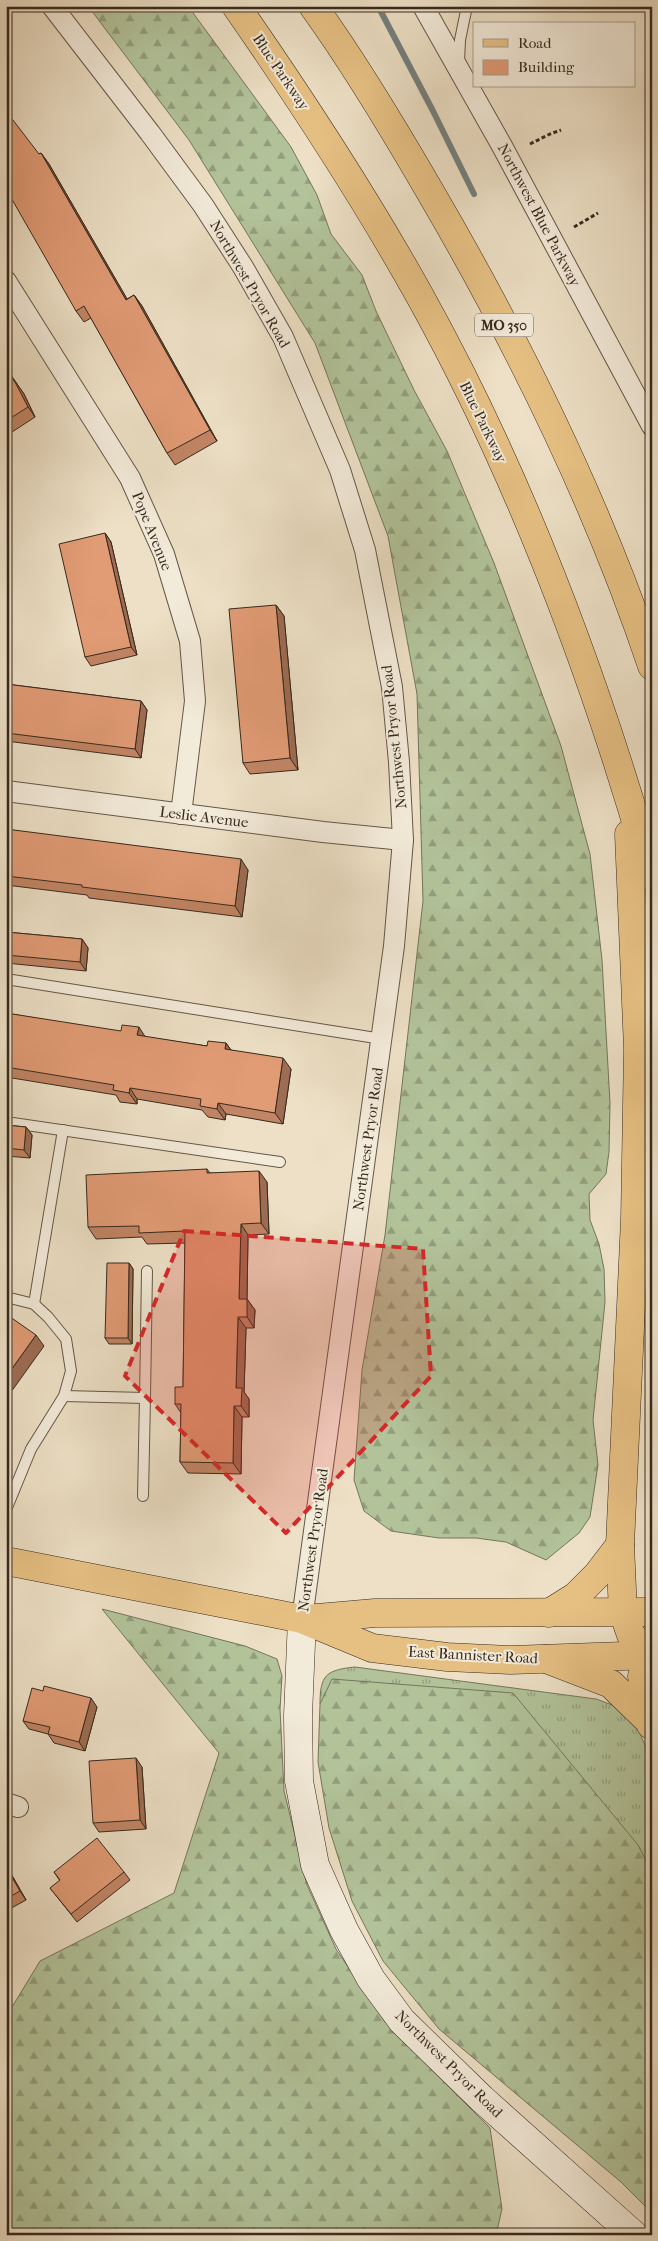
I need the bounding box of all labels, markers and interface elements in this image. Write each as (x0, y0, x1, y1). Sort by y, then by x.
legend (473, 22, 636, 88)
street label: Blue Parkway (249, 30, 314, 115)
text: Road (518, 34, 552, 52)
text: Building (518, 58, 575, 76)
street label: Northwest Blue Parkway (494, 140, 585, 290)
street label: Northwest Pryor Road (206, 217, 294, 352)
road number: MO 350 (475, 314, 533, 336)
street label: Blue Parkway (456, 378, 511, 467)
street label: Pope Avenue (128, 489, 176, 574)
street label: Northwest Pryor Road (377, 663, 411, 810)
street label: Leslie Avenue (158, 803, 250, 831)
street label: Northwest Pryor Road (349, 1065, 387, 1212)
street label: Northwest Pryor Road (294, 1466, 332, 1613)
street label: East Bannister Road (408, 1643, 539, 1667)
street label: Northwest Pryor Road (392, 2007, 507, 2122)

